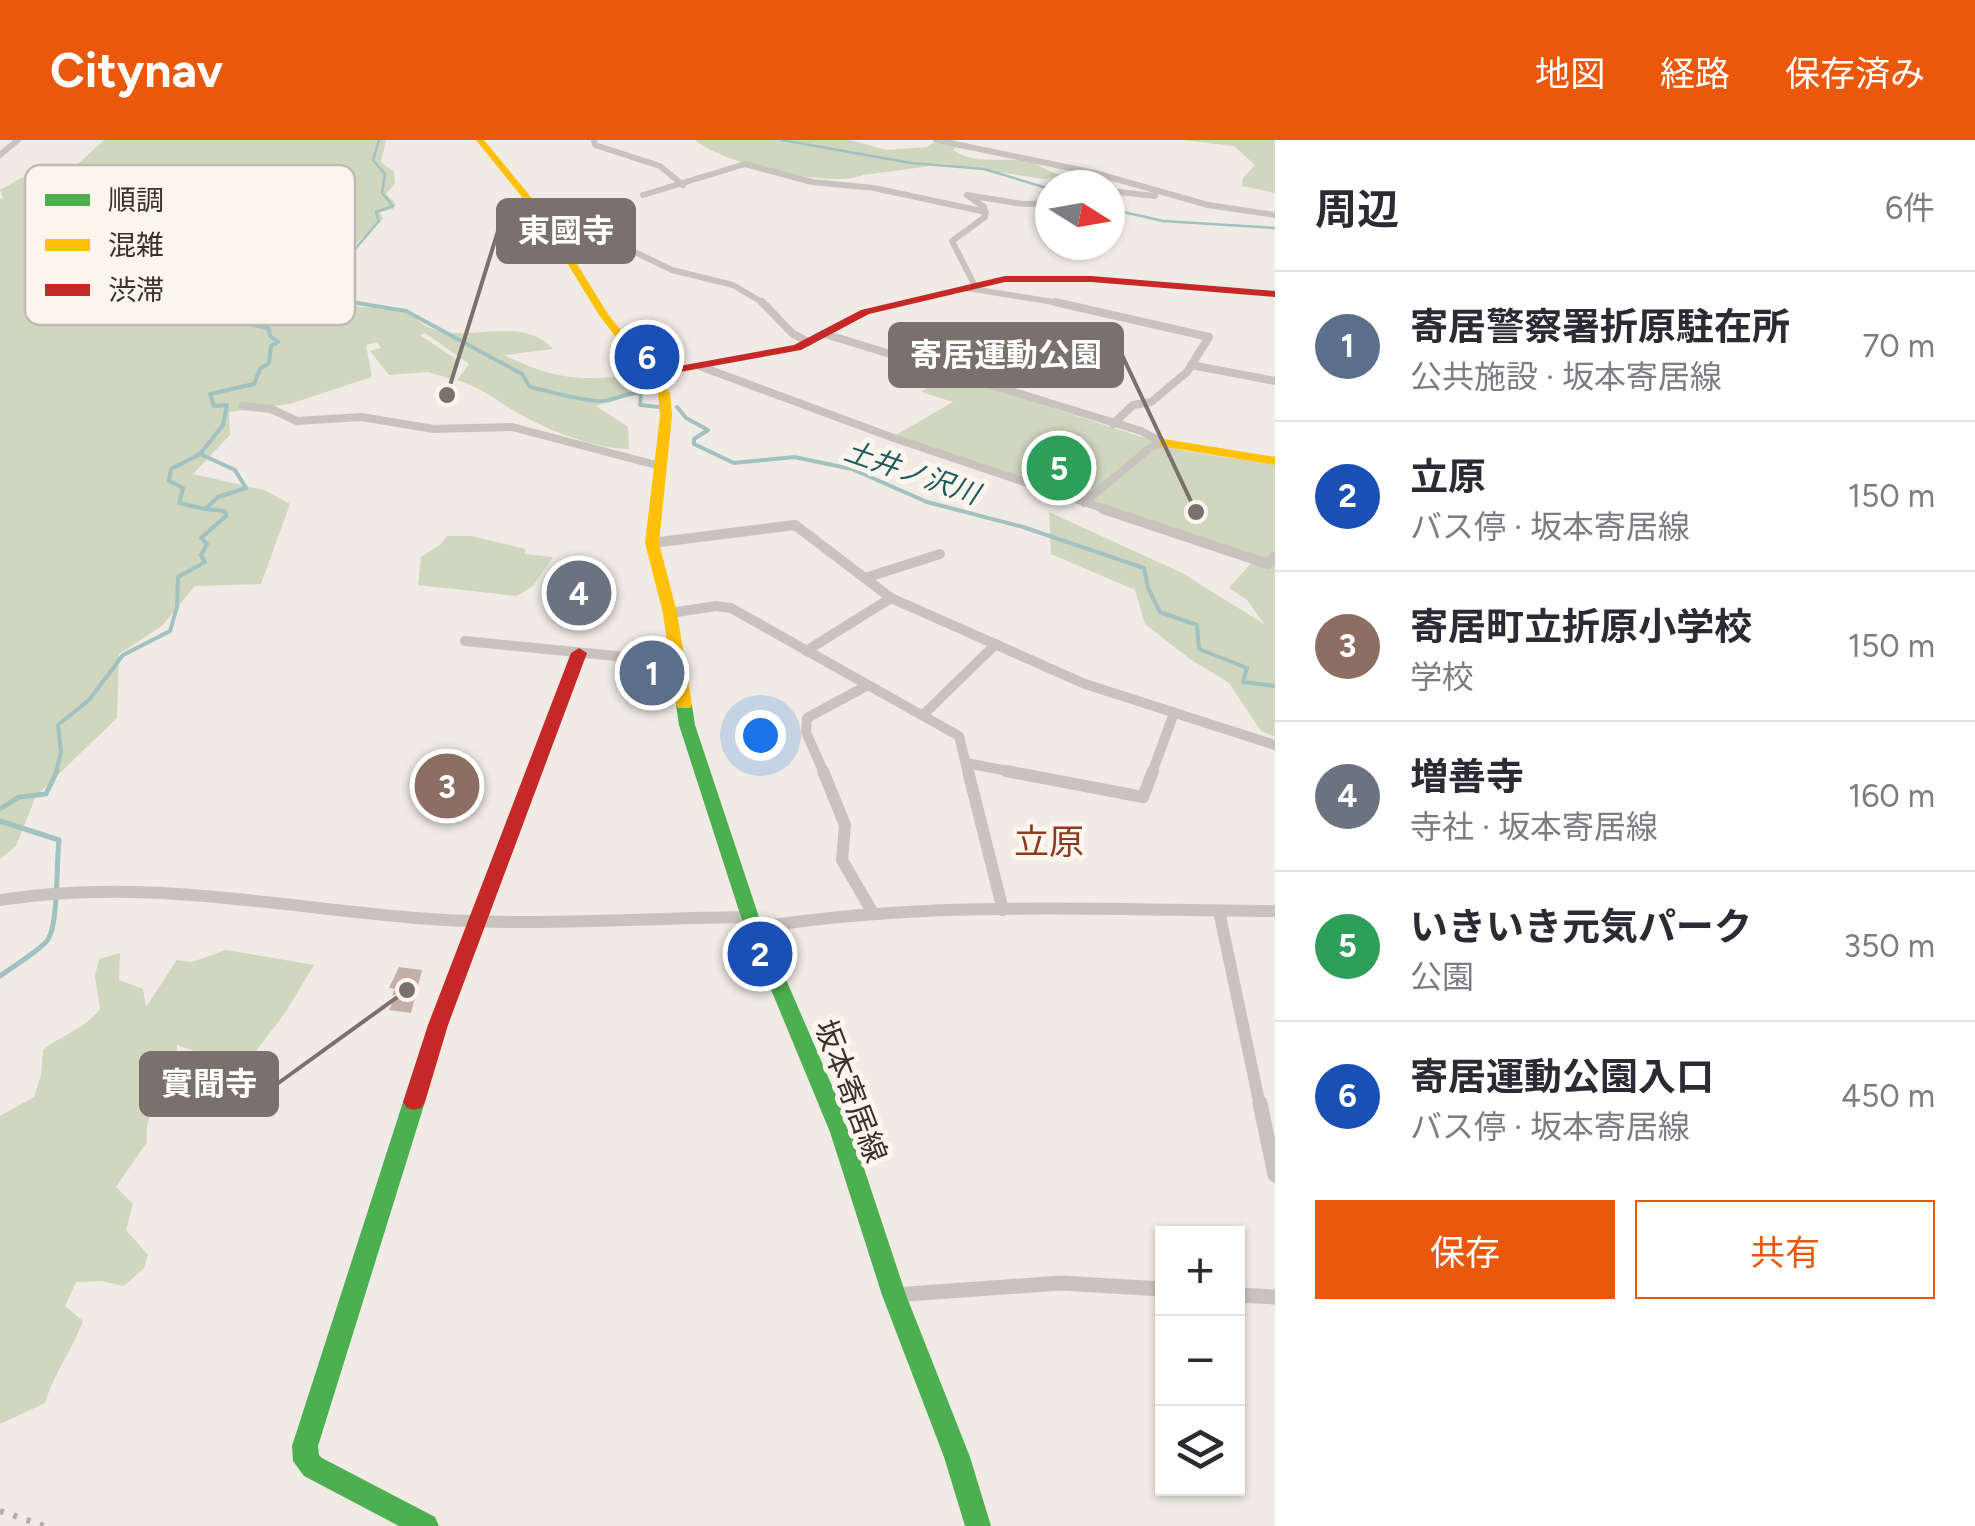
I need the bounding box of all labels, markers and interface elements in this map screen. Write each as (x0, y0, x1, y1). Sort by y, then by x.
text: Citynav (50, 41, 223, 99)
text: 地図 (1535, 53, 1605, 95)
text: 経路 (1660, 53, 1730, 95)
text: 保存済み (1785, 53, 1925, 95)
legend (25, 165, 355, 325)
north arrow (1035, 170, 1125, 260)
text: 順調 (108, 183, 164, 217)
text: 周辺 (1315, 184, 1399, 235)
text: 6件 (1885, 189, 1935, 227)
callout: 東國寺 (498, 200, 634, 262)
text: 東國寺 (518, 212, 614, 250)
text: 混雑 (108, 228, 164, 262)
text: 渋滞 (108, 273, 164, 307)
text: 寄居警察署折原駐在所 (1410, 304, 1790, 350)
pin: 6 (614, 320, 680, 394)
callout: 寄居運動公園 (890, 324, 1122, 386)
text: 1 (1341, 327, 1354, 365)
text: 70 m (1862, 327, 1935, 365)
text: 寄居運動公園 (910, 336, 1102, 374)
text: 公共施設 · 坂本寄居線 (1410, 358, 1722, 396)
pin: 5 (1026, 430, 1092, 506)
water label: 土井ノ沢川 (840, 433, 987, 512)
text: 立原 (1410, 454, 1486, 500)
text: 2 (1338, 477, 1357, 515)
text: 150 m (1848, 477, 1935, 515)
text: バス停 · 坂本寄居線 (1410, 508, 1690, 546)
pin: 4 (546, 556, 612, 630)
text: 寄居町立折原小学校 (1410, 604, 1752, 650)
text: 3 (1339, 627, 1356, 665)
text: 150 m (1848, 627, 1935, 665)
pin: 1 (620, 636, 684, 710)
text: 学校 (1410, 658, 1474, 696)
your location (735, 710, 786, 761)
pin: 3 (414, 748, 480, 824)
text: 増善寺 (1410, 754, 1524, 800)
text: 4 (1337, 777, 1358, 815)
text: 160 m (1848, 777, 1935, 815)
text: 寺社 · 坂本寄居線 (1410, 808, 1658, 846)
district label: 立原 (1014, 821, 1084, 863)
text: いきいき元気パーク (1410, 904, 1752, 950)
pin: 2 (728, 916, 792, 992)
text: 5 (1338, 927, 1357, 965)
text: 350 m (1844, 927, 1935, 965)
text: 公園 (1410, 958, 1474, 996)
street label: 坂本寄居線 (807, 1014, 895, 1168)
callout: 實聞寺 (141, 1053, 277, 1115)
text: 寄居運動公園入口 (1410, 1054, 1714, 1100)
text: 實聞寺 (161, 1065, 257, 1103)
text: 6 (1338, 1077, 1357, 1115)
text: 450 m (1841, 1077, 1935, 1115)
text: バス停 · 坂本寄居線 (1410, 1108, 1690, 1146)
button: 保存 (1315, 1200, 1615, 1299)
button: 共有 (1635, 1200, 1935, 1299)
map controls (1155, 1226, 1245, 1496)
button: + (1155, 1226, 1245, 1316)
button: − (1155, 1316, 1245, 1406)
button: layers (1155, 1406, 1245, 1496)

